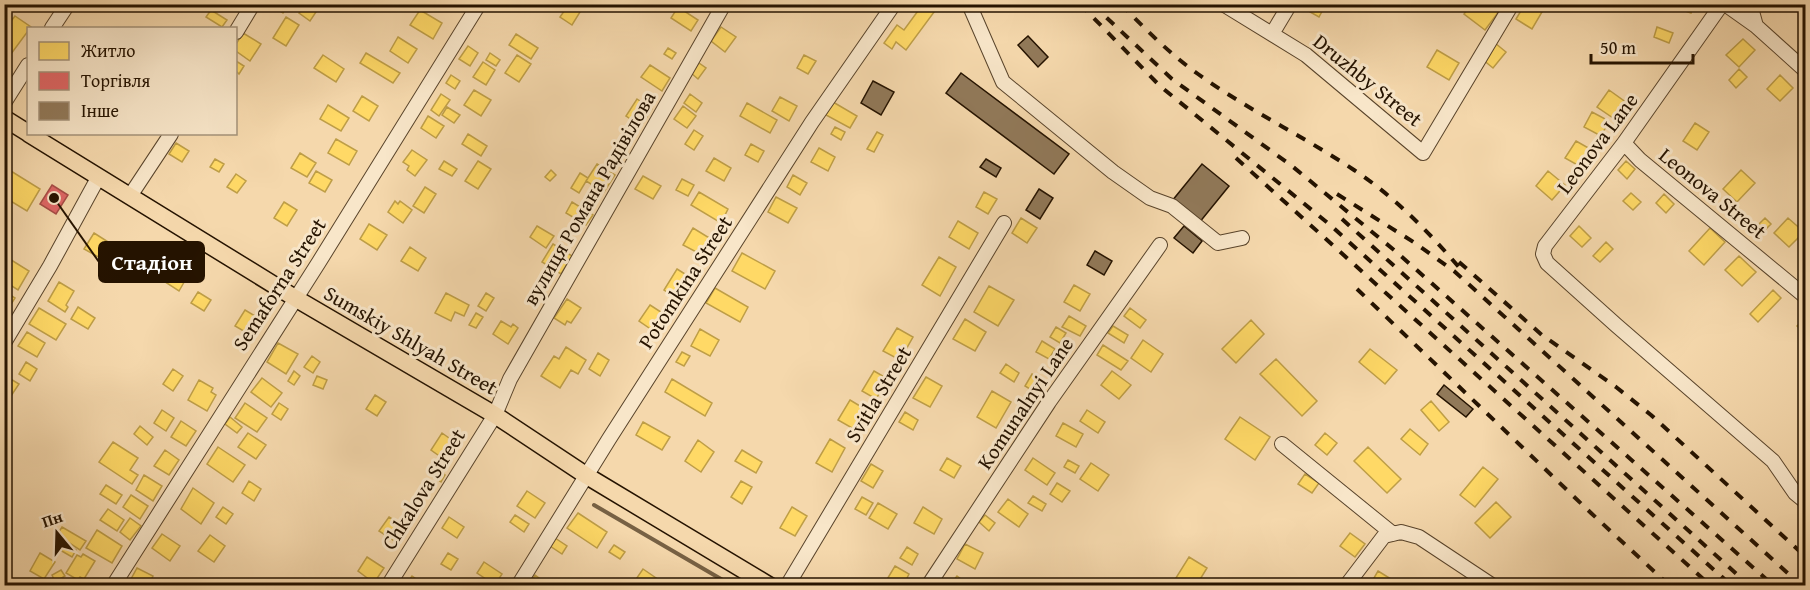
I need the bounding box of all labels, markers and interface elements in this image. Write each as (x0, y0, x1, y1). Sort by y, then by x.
street label: Druzhby Street (1307, 26, 1430, 134)
legend (27, 27, 237, 135)
scale bar (1591, 27, 1693, 65)
text: 50 m (1600, 34, 1636, 61)
text: Житло (80, 37, 135, 64)
text: Торгівля (81, 67, 150, 94)
street label: вулиця Романа Радівілова (515, 85, 663, 311)
street label: Leonova Lane (1549, 86, 1645, 200)
text: Інше (81, 97, 119, 124)
street label: Leonova Street (1652, 140, 1774, 247)
street label: Potomkina Street (630, 209, 740, 355)
street label: Semaforna Street (224, 211, 334, 357)
callout: Стадіон (99, 242, 204, 282)
text: Стадіон (112, 246, 192, 278)
street label: Sumskiy Shlyah Street (318, 277, 504, 403)
street label: Komunalnyi Lane (969, 330, 1081, 475)
street label: Svitla Street (837, 339, 919, 448)
street label: Chkalova Street (373, 422, 473, 556)
north arrow (27, 503, 87, 563)
text: Пн (38, 504, 66, 534)

